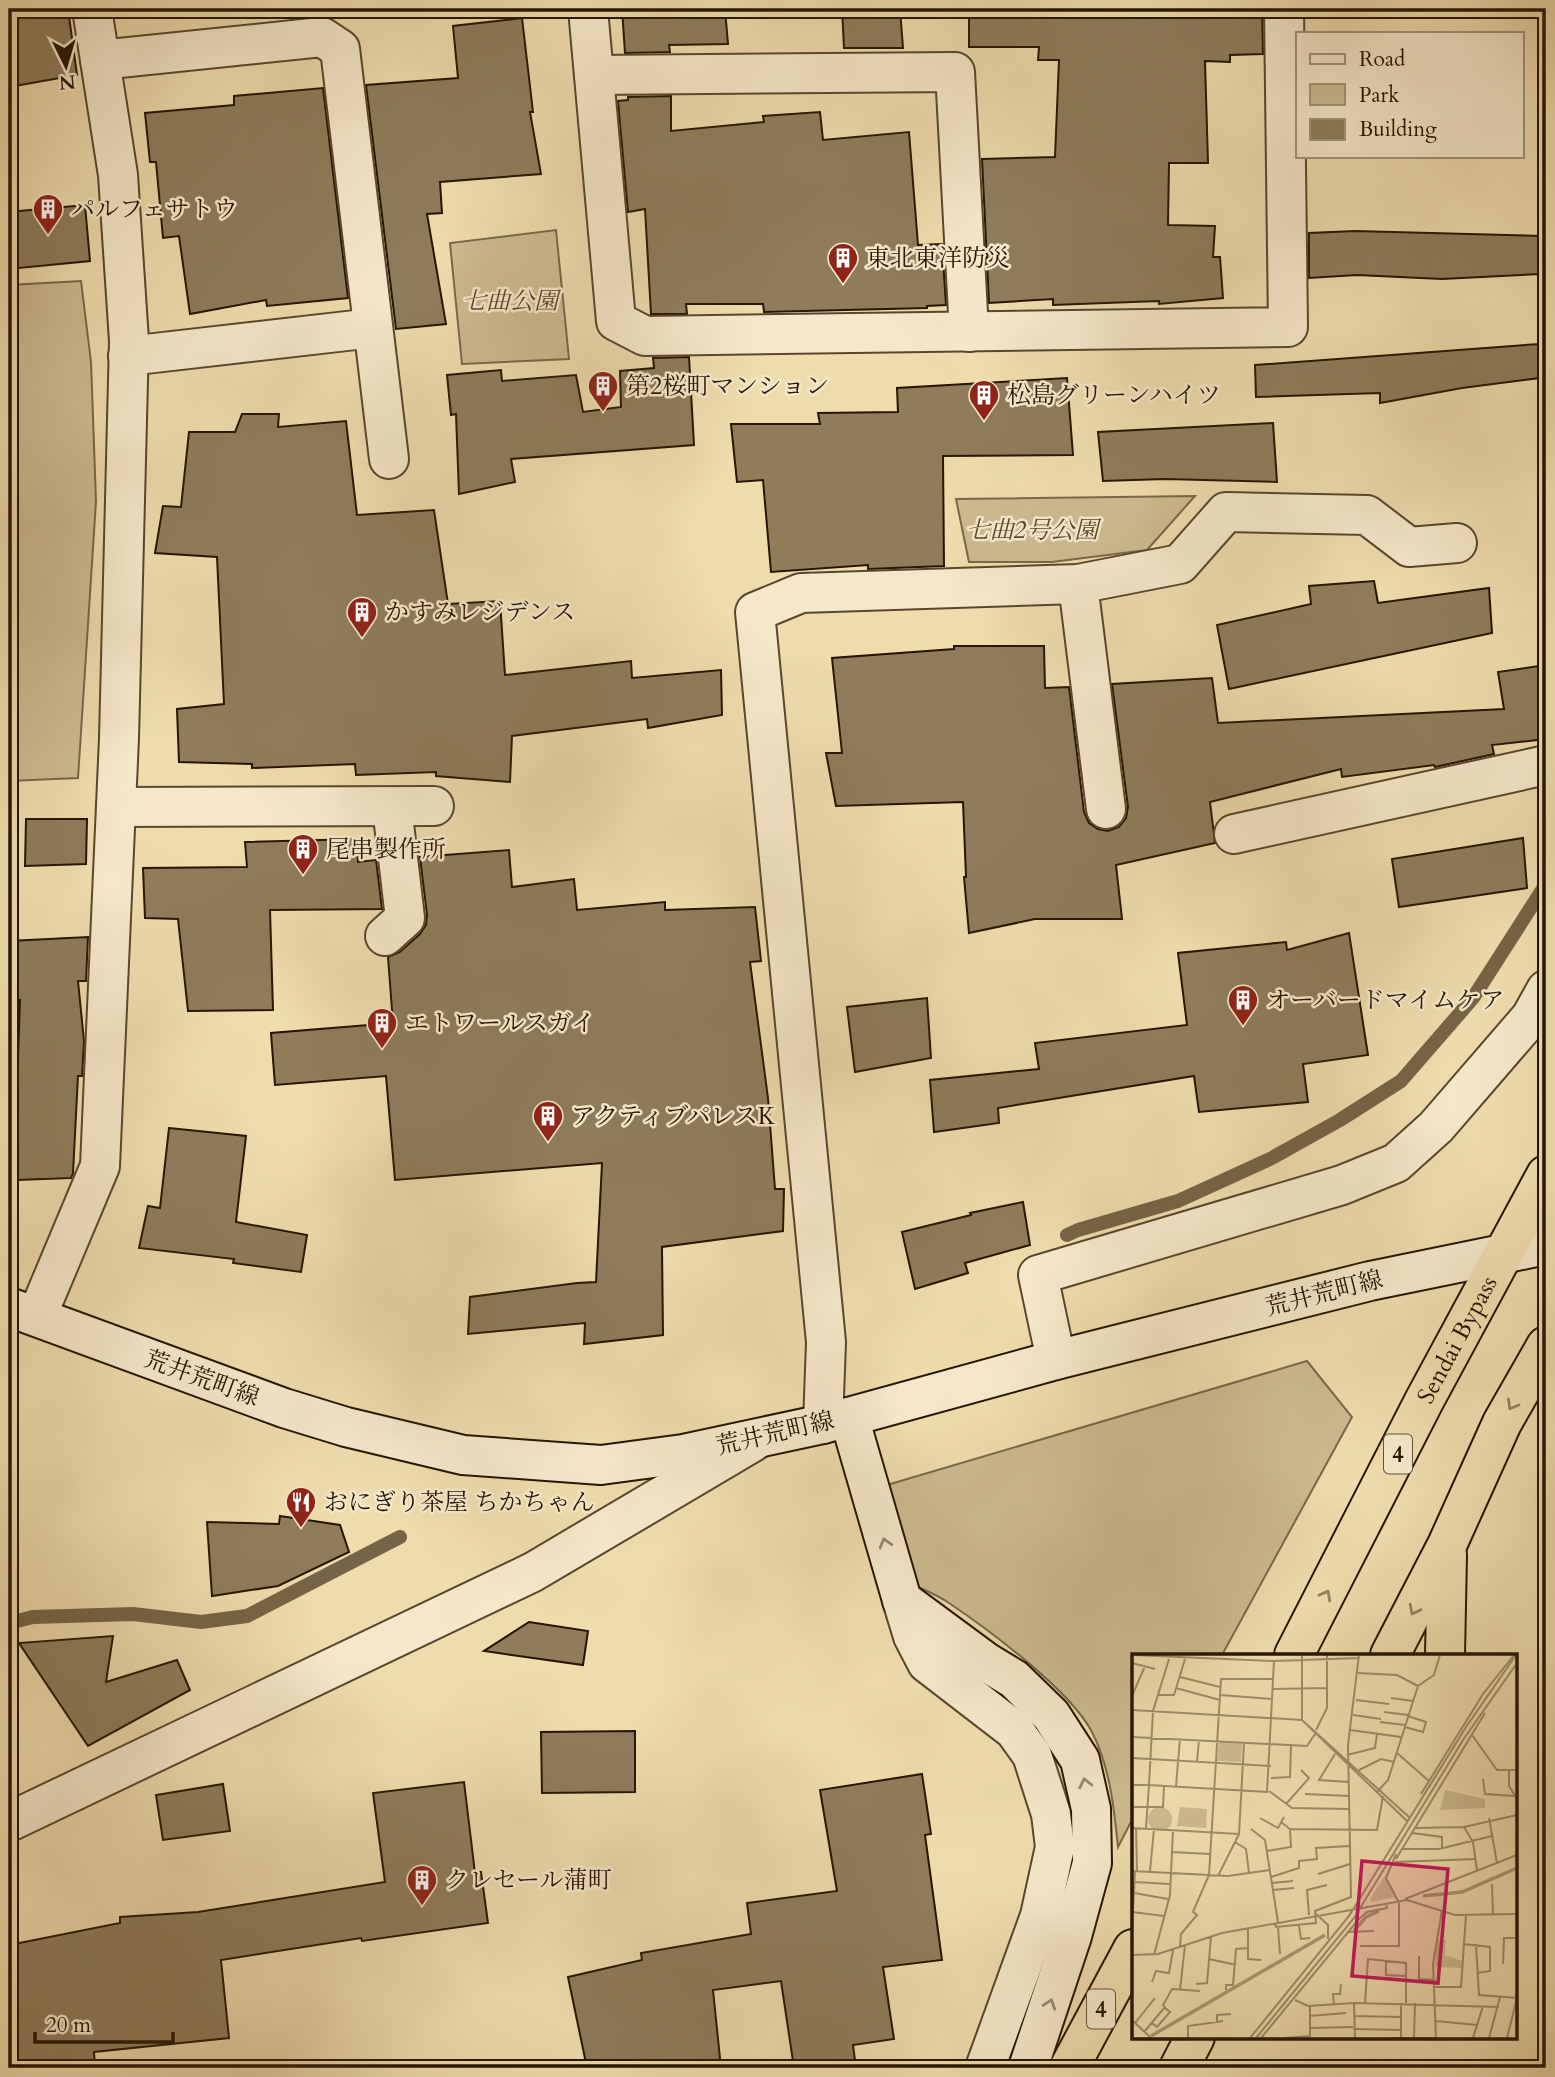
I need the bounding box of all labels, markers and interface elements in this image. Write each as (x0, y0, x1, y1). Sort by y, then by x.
north arrow (32, 32, 102, 102)
legend (1296, 32, 1524, 158)
text: Road (1359, 45, 1405, 74)
text: N (58, 68, 77, 96)
text: Park (1359, 81, 1400, 110)
text: Building (1359, 115, 1437, 144)
building icon: パルフェサトウ (31, 192, 65, 236)
place label: パルフェサトウ (71, 193, 238, 226)
building icon: 東北東洋防災 (826, 241, 860, 285)
place label: 東北東洋防災 (866, 242, 1010, 275)
park label: 七曲公園 (462, 285, 562, 318)
building icon: 第2桜町マンション (586, 369, 620, 413)
place label: 第2桜町マンション (626, 370, 829, 403)
building icon: 松島グリーンハイツ (967, 378, 1001, 422)
place label: 松島グリーンハイツ (1007, 379, 1221, 412)
park label: 七曲2号公園 (966, 514, 1102, 547)
building icon: かすみレジデンス (345, 595, 379, 639)
place label: かすみレジデンス (385, 596, 575, 629)
building icon: 尾串製作所 (286, 832, 320, 876)
place label: 尾串製作所 (326, 833, 446, 866)
building icon: オーバードマイムケア (1226, 983, 1260, 1027)
place label: オーバードマイムケア (1266, 984, 1504, 1017)
building icon: エトワールスガイ (365, 1006, 399, 1050)
place label: エトワールスガイ (405, 1007, 595, 1040)
building icon: アクティブパレスK (531, 1099, 565, 1143)
place label: アクティブパレスK (571, 1100, 776, 1133)
street label: 荒井荒町線 (1262, 1263, 1386, 1324)
street label: Sendai Bypass (1409, 1270, 1506, 1410)
street label: 荒井荒町線 (140, 1342, 264, 1414)
one-way arrow (1507, 1398, 1520, 1410)
street label: 荒井荒町線 (713, 1404, 837, 1463)
road number: 4 (1384, 1434, 1412, 1474)
restaurant icon: おにぎり茶屋 ちかちゃん (284, 1485, 318, 1529)
place label: おにぎり茶屋 ちかちゃん (324, 1486, 594, 1519)
one-way arrow (879, 1537, 894, 1549)
one-way arrow (1318, 1590, 1331, 1602)
one-way arrow (1408, 1603, 1422, 1615)
inset map (1132, 1654, 1516, 2038)
one-way arrow (1079, 1777, 1093, 1789)
building icon: クレセール蒲町 (405, 1863, 439, 1907)
place label: クレセール蒲町 (445, 1864, 612, 1897)
road number: 4 (1087, 1990, 1115, 2028)
one-way arrow (1042, 1998, 1056, 2010)
scale bar (35, 2000, 173, 2044)
text: 20 m (46, 2011, 91, 2040)

